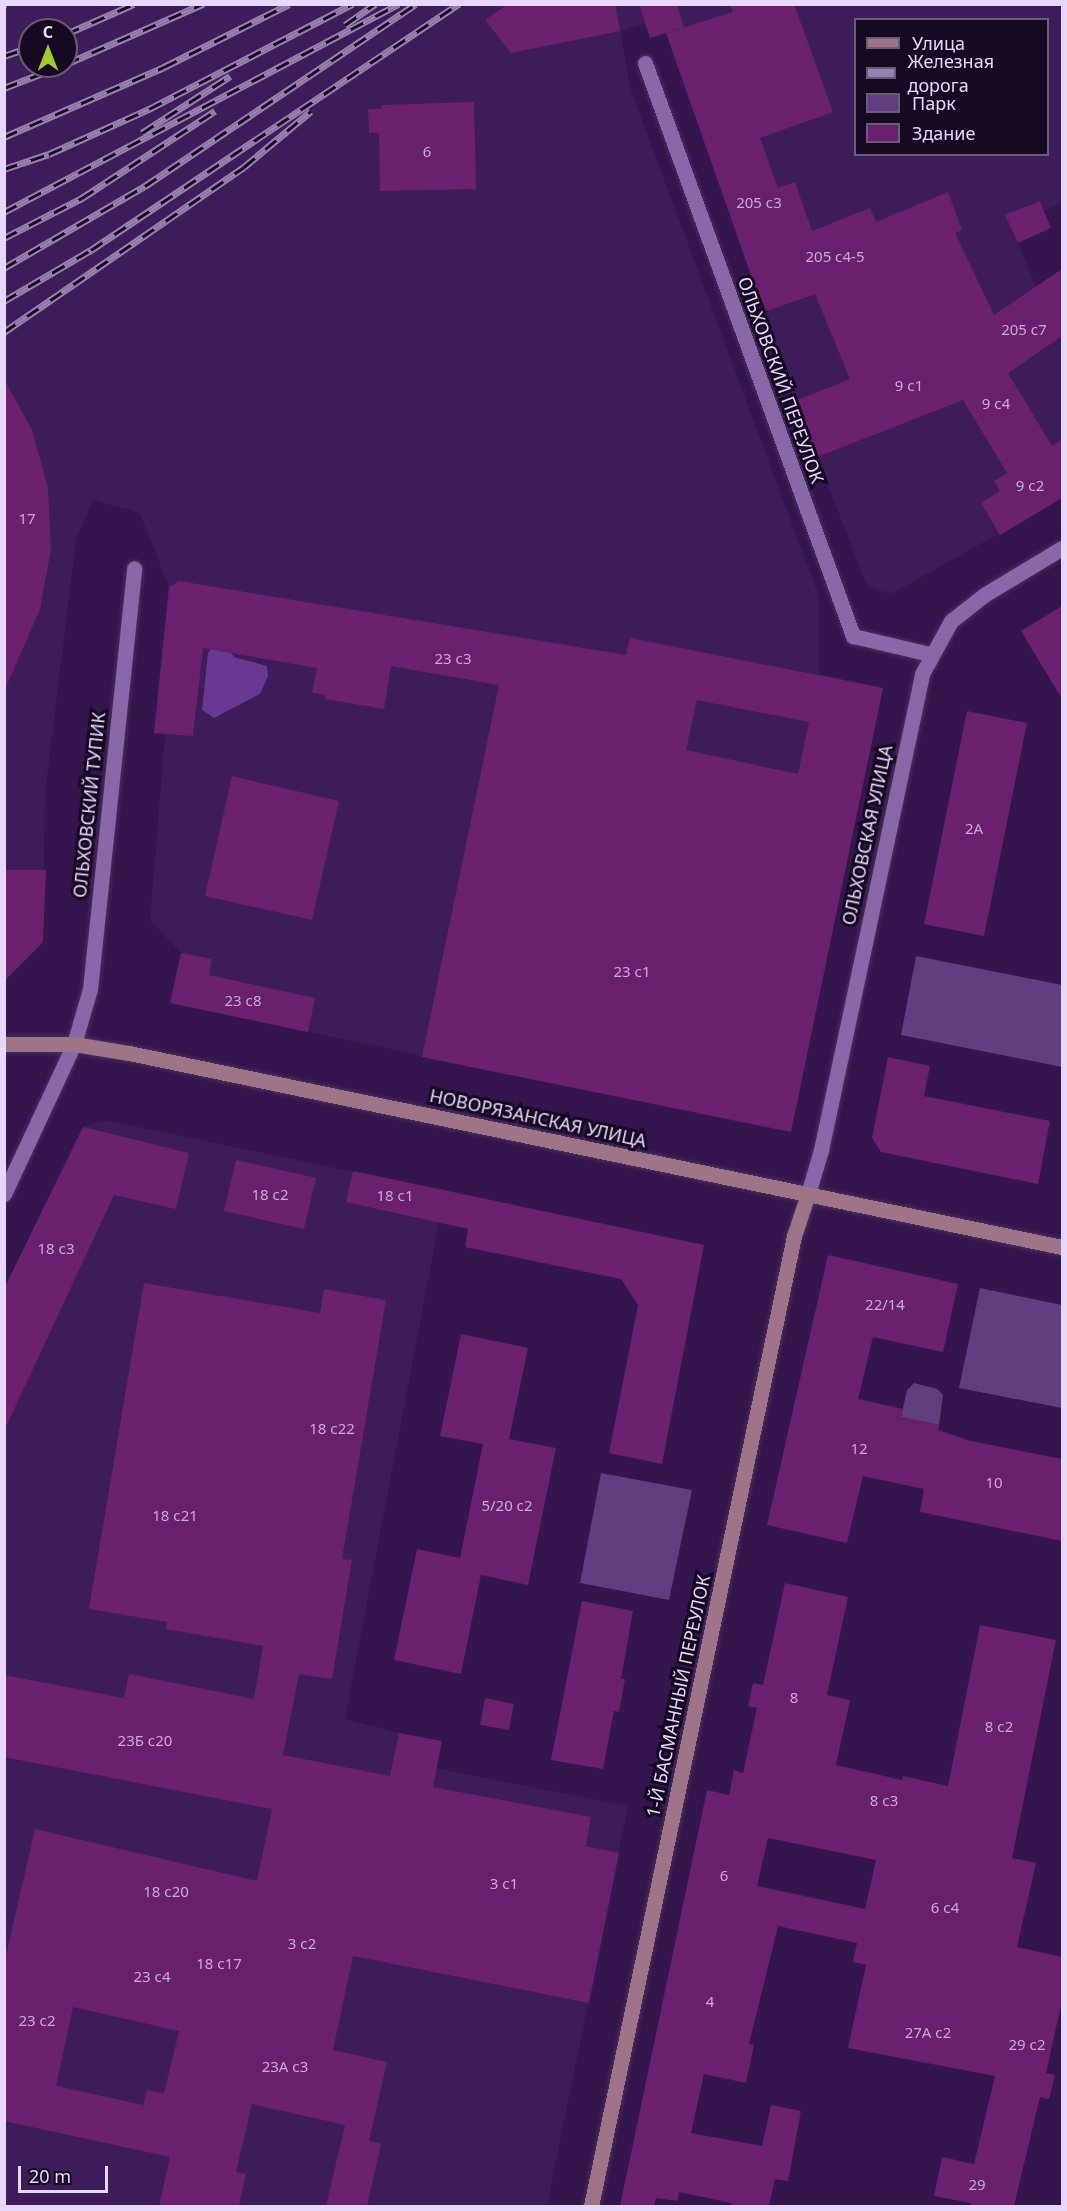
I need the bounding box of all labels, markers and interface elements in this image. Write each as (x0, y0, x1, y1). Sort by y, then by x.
north arrow (18, 18, 78, 78)
legend (854, 18, 1049, 156)
text: С (43, 21, 53, 43)
text: Улица (912, 31, 965, 55)
text: Железная дорога (908, 49, 994, 97)
text: Парк (912, 91, 956, 115)
text: Здание (912, 121, 975, 145)
house number: 6 (423, 143, 431, 161)
house number: 205 с3 (736, 194, 782, 212)
house number: 205 с4-5 (805, 248, 865, 266)
street label: ОЛЬХОВСКИЙ ПЕРЕУЛОК (734, 274, 828, 486)
house number: 205 с7 (1001, 321, 1047, 339)
house number: 9 с1 (895, 377, 923, 395)
house number: 9 с4 (982, 395, 1010, 413)
house number: 9 с2 (1016, 477, 1044, 495)
house number: 17 (18, 510, 36, 528)
house number: 23 с3 (434, 650, 472, 668)
street label: ОЛЬХОВСКИЙ ТУПИК (69, 711, 109, 899)
street label: ОЛЬХОВСКАЯ УЛИЦА (837, 743, 897, 927)
house number: 2А (965, 820, 983, 838)
house number: 23 с1 (613, 963, 651, 981)
house number: 23 с8 (224, 992, 262, 1010)
street label: НОВОРЯЗАНСКАЯ УЛИЦА (428, 1084, 648, 1152)
house number: 18 с2 (251, 1186, 289, 1204)
house number: 18 с1 (376, 1187, 414, 1205)
house number: 18 с3 (37, 1240, 75, 1258)
house number: 22/14 (865, 1296, 905, 1314)
house number: 18 с22 (309, 1420, 355, 1438)
house number: 12 (850, 1440, 868, 1458)
house number: 10 (985, 1474, 1003, 1492)
house number: 5/20 с2 (481, 1497, 533, 1515)
house number: 18 с21 (152, 1507, 198, 1525)
street label: 1-Й БАСМАННЫЙ ПЕРЕУЛОК (642, 1573, 714, 1819)
house number: 8 (790, 1689, 798, 1707)
house number: 8 с2 (985, 1718, 1013, 1736)
house number: 23Б с20 (118, 1732, 172, 1750)
house number: 8 с3 (870, 1792, 898, 1810)
house number: 6 (720, 1867, 728, 1885)
house number: 3 с1 (490, 1875, 518, 1893)
house number: 18 с20 (143, 1883, 189, 1901)
house number: 6 с4 (931, 1899, 959, 1917)
house number: 3 с2 (288, 1935, 316, 1953)
house number: 18 с17 (196, 1955, 242, 1973)
house number: 23 с4 (133, 1968, 171, 1986)
house number: 4 (706, 1993, 714, 2011)
house number: 23 с2 (18, 2012, 56, 2030)
house number: 27А с2 (905, 2024, 951, 2042)
house number: 29 с2 (1008, 2036, 1046, 2054)
house number: 23А с3 (262, 2058, 308, 2076)
scale bar (21, 2154, 111, 2192)
text: 20 m (29, 2164, 71, 2188)
house number: 29 (968, 2176, 986, 2194)

